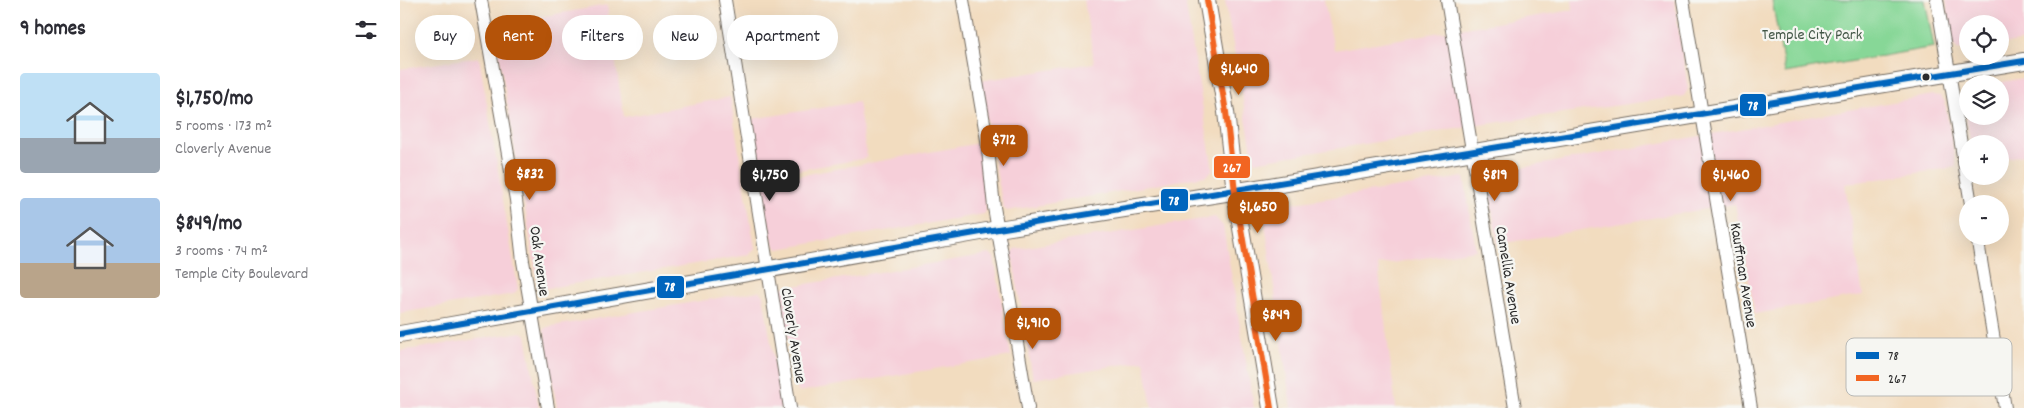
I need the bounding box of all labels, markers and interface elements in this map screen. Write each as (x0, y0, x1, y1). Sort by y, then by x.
text: 9 homes (20, 15, 86, 45)
chip: Buy (415, 15, 475, 60)
chip: Rent (485, 15, 552, 60)
chip: Filters (562, 15, 643, 60)
chip: New (653, 15, 717, 60)
chip: Apartment (727, 15, 838, 60)
map controls (1959, 15, 2009, 245)
button: locate (1959, 15, 2009, 65)
icon: filters (352, 16, 380, 44)
park label: Temple City Park (1762, 24, 1862, 47)
pin: $1,640 (1198, 54, 1280, 96)
text: $1,640 (1220, 58, 1258, 81)
unlabelled marker (1921, 72, 1931, 82)
button: layers (1959, 75, 2009, 125)
text: $1,750/mo (175, 85, 253, 115)
icon: home (60, 93, 120, 153)
line badge: 78 (1739, 93, 1767, 117)
text: 78 (1748, 97, 1759, 117)
text: 5 rooms · 173 m² (175, 115, 272, 138)
pin: $712 (974, 124, 1034, 167)
text: $712 (992, 129, 1016, 152)
button: + (1959, 135, 2009, 185)
text: Cloverly Avenue (175, 138, 271, 161)
line badge: 267 (1213, 155, 1251, 179)
pin: $832 (500, 158, 560, 201)
text: 267 (1223, 159, 1242, 179)
pin: $1,750 (729, 160, 811, 202)
pin: $819 (1465, 160, 1525, 202)
pin: $1,460 (1690, 160, 1772, 202)
text: $832 (516, 163, 544, 186)
text: $1,750 (752, 164, 788, 187)
text: $819 (1482, 164, 1508, 187)
text: $1,460 (1712, 164, 1750, 187)
line badge: 78 (1160, 188, 1189, 212)
text: 78 (1169, 192, 1180, 212)
pin: $1,650 (1217, 192, 1299, 234)
button: − (1959, 195, 2009, 245)
text: $1,650 (1239, 196, 1277, 219)
text: $849/mo (175, 210, 242, 240)
icon: home (60, 218, 120, 278)
street label: Kauffman Avenue (1723, 221, 1762, 330)
street label: Oak Avenue (522, 225, 555, 298)
street label: Camellia Avenue (1488, 225, 1527, 326)
text: 3 rooms · 74 m² (175, 240, 268, 263)
text: Temple City Boulevard (175, 263, 308, 286)
line badge: 78 (656, 275, 685, 299)
text: 78 (665, 278, 676, 298)
street label: Cloverly Avenue (774, 286, 811, 385)
pin: $849 (1246, 300, 1306, 342)
text: $849 (1262, 304, 1290, 327)
pin: $1,910 (992, 308, 1074, 350)
text: $1,910 (1016, 312, 1050, 335)
legend (1846, 338, 2012, 396)
text: 78 (1888, 347, 1899, 367)
text: 267 (1888, 370, 1906, 390)

